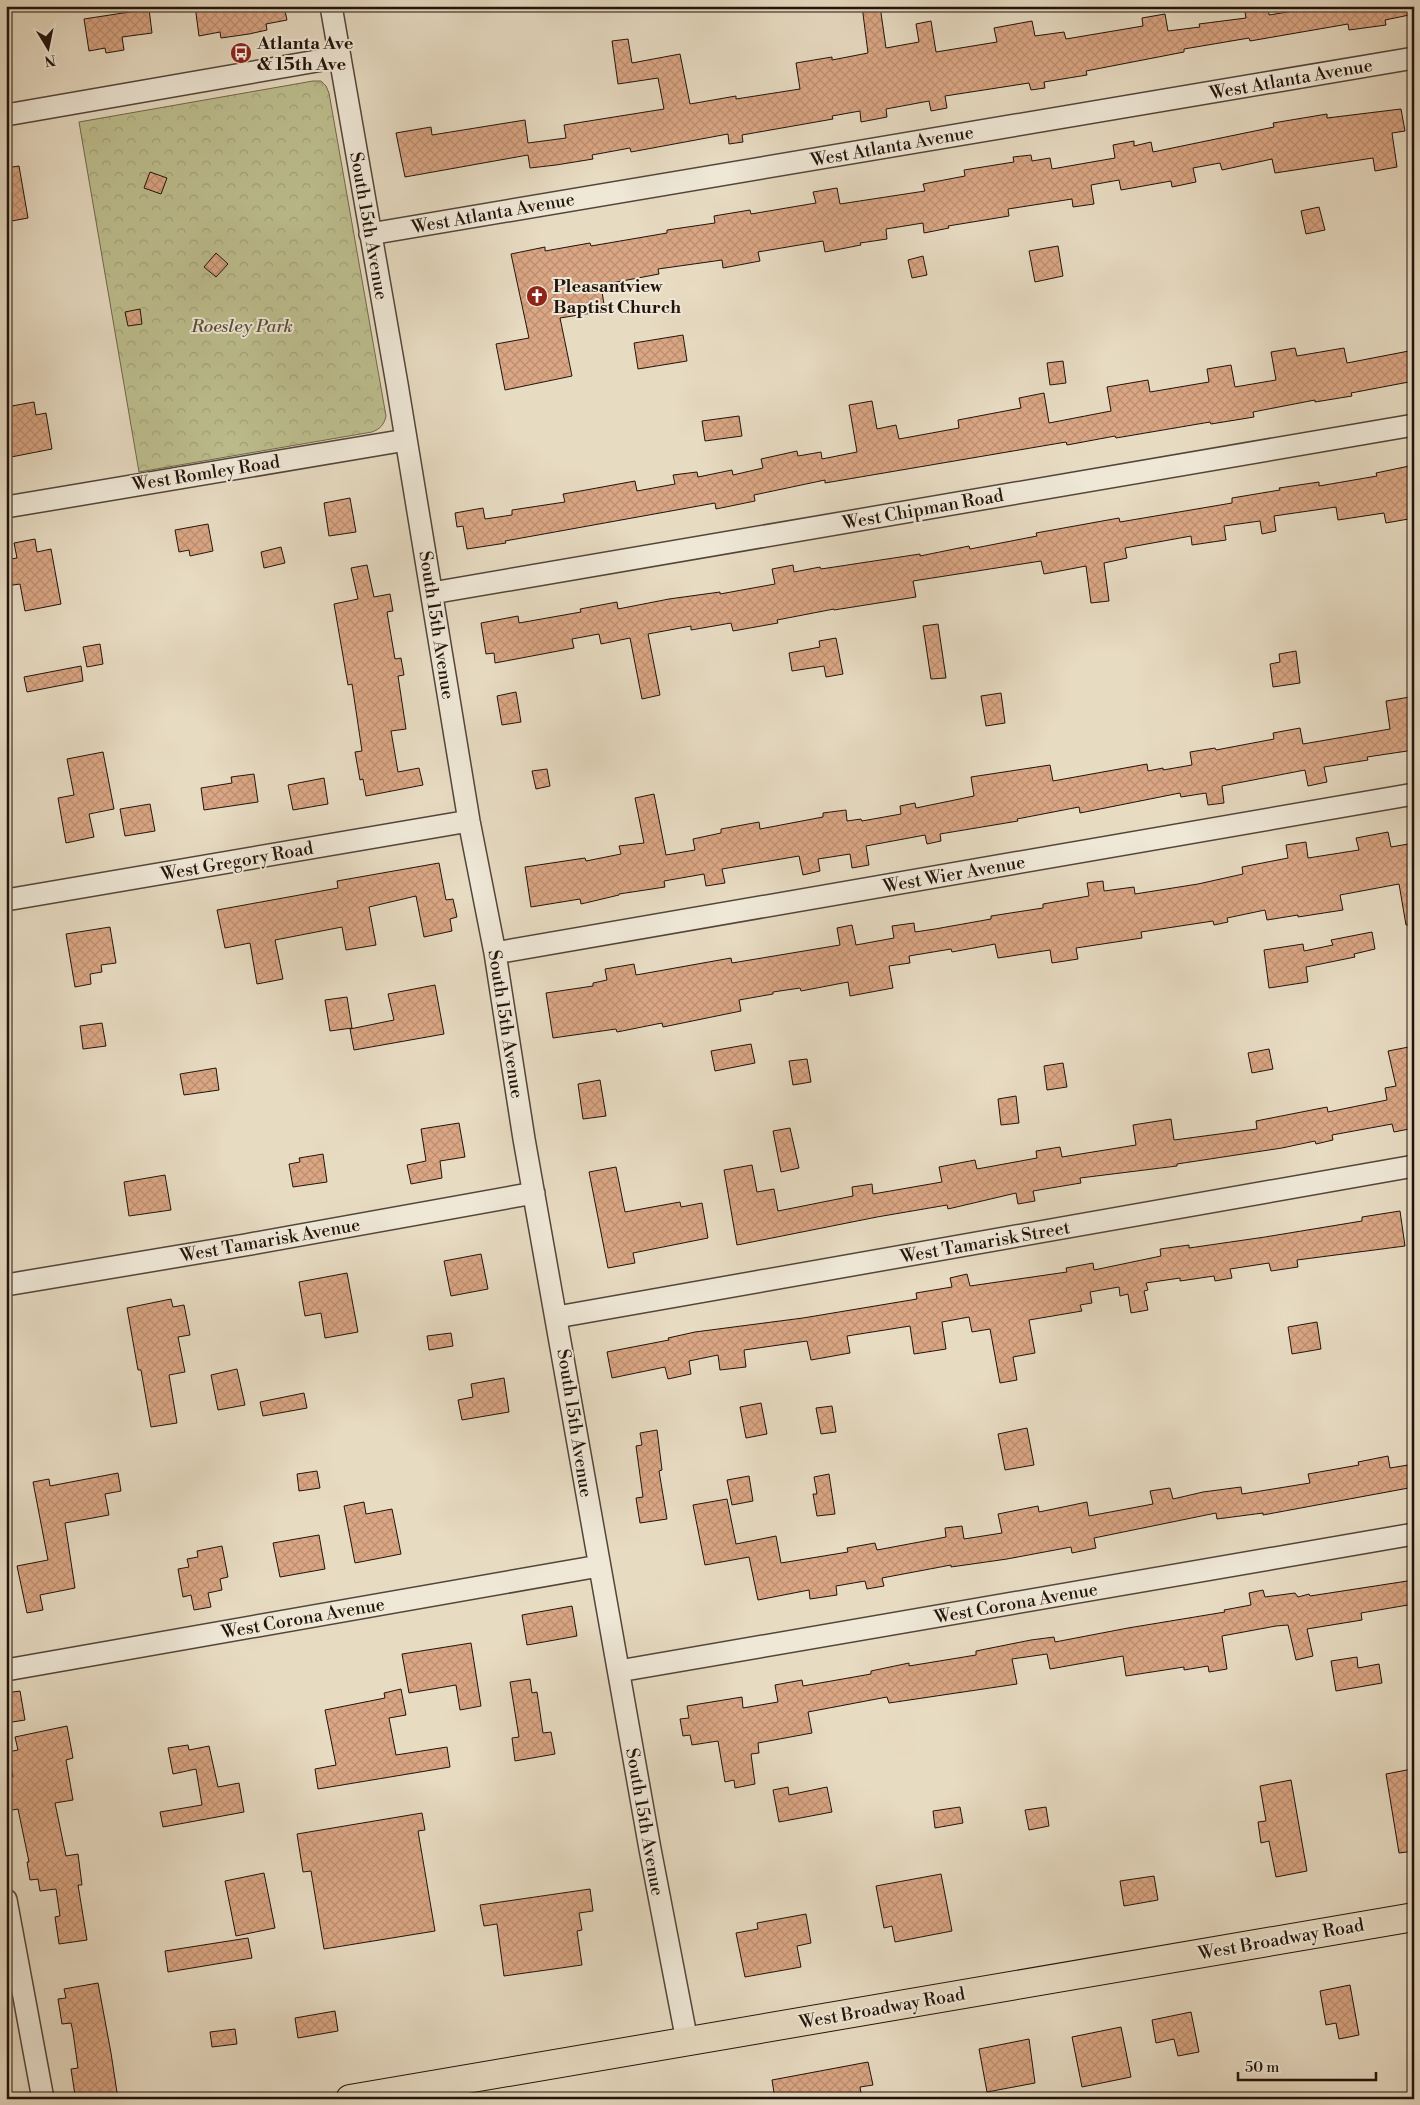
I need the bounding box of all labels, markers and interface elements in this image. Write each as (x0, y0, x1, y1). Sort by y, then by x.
north arrow (22, 22, 72, 72)
place label: Atlanta Ave & 15th Ave (256, 32, 354, 76)
bus stop icon: Atlanta Ave & 15th Ave (229, 41, 253, 65)
text: N (43, 50, 57, 70)
street label: West Atlanta Avenue (1207, 54, 1374, 105)
street label: West Atlanta Avenue (808, 121, 975, 172)
street label: South 15th Avenue (344, 150, 393, 302)
street label: West Atlanta Avenue (409, 188, 576, 239)
place label: Pleasantview Baptist Church (553, 275, 681, 319)
church icon: Pleasantview Baptist Church (525, 284, 549, 308)
park label: Roesley Park (190, 315, 293, 338)
street label: West Romley Road (130, 450, 282, 497)
street label: West Chipman Road (840, 484, 1006, 535)
street label: South 15th Avenue (413, 549, 460, 701)
street label: West Gregory Road (158, 837, 316, 886)
street label: West Wier Avenue (880, 851, 1027, 898)
street label: South 15th Avenue (482, 948, 529, 1100)
street label: West Tamarisk Avenue (177, 1213, 362, 1268)
street label: West Tamarisk Street (897, 1216, 1072, 1269)
street label: South 15th Avenue (551, 1347, 598, 1499)
street label: West Corona Avenue (932, 1578, 1100, 1629)
street label: West Corona Avenue (219, 1593, 387, 1644)
street label: South 15th Avenue (620, 1746, 669, 1898)
street label: West Broadway Road (1195, 1913, 1367, 1966)
street label: West Broadway Road (796, 1982, 968, 2035)
scale bar (1238, 2050, 1375, 2082)
text: 50 m (1245, 2058, 1279, 2077)

